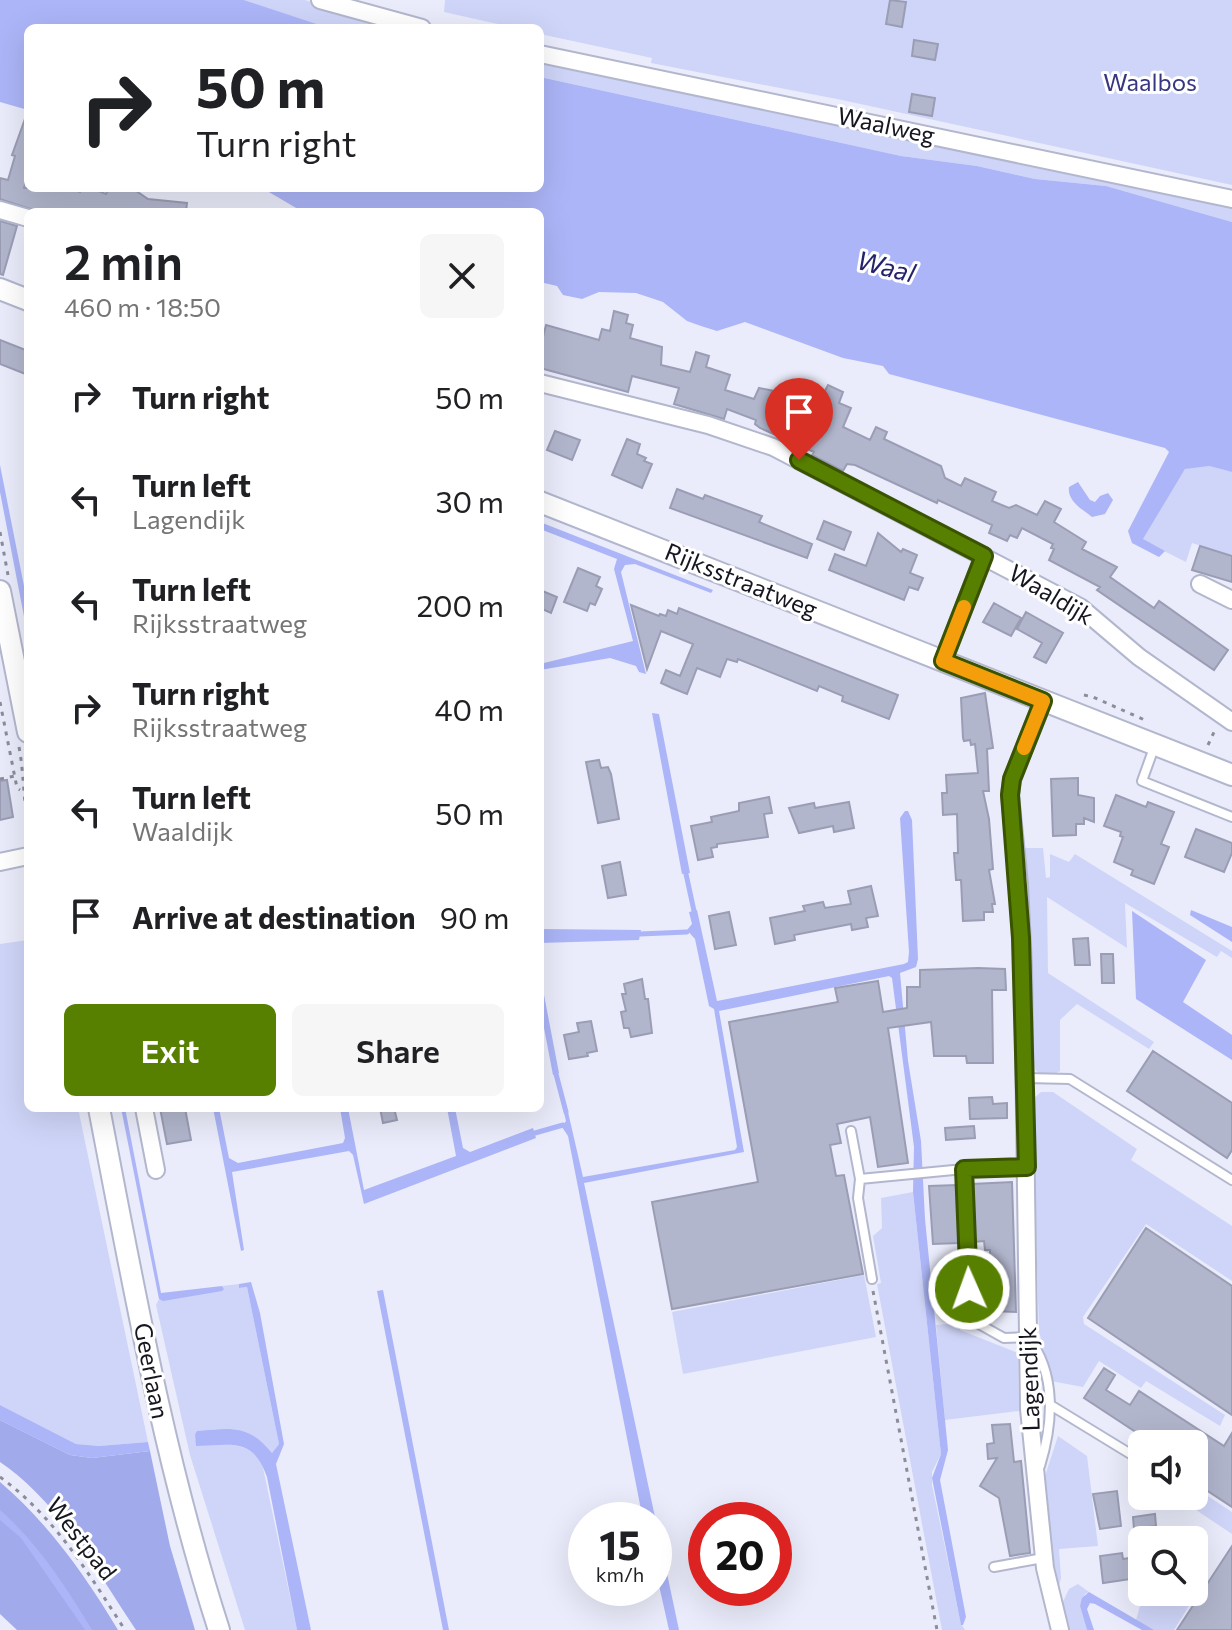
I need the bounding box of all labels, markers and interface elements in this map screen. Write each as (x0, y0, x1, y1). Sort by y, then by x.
text: 50 m (196, 51, 325, 120)
icon: right (64, 56, 168, 160)
park label: Waalbos (1103, 67, 1197, 96)
street label: Waalweg (835, 100, 938, 149)
text: Turn right (196, 120, 357, 164)
text: 2 min (64, 231, 183, 290)
button: close (420, 234, 504, 318)
water label: Waal (854, 243, 920, 288)
text: 460 m · 18:50 (64, 291, 221, 322)
icon: right (64, 374, 108, 418)
text: Turn right (132, 378, 269, 415)
text: 50 m (435, 378, 504, 415)
pin (765, 378, 833, 460)
icon: arrive (777, 390, 821, 434)
text: Turn left (132, 466, 251, 503)
icon: left (64, 478, 108, 522)
text: 30 m (435, 482, 504, 519)
text: Lagendijk (132, 503, 245, 534)
street label: Rijksstraatweg (661, 536, 822, 623)
street label: Waaldijk (1004, 557, 1099, 630)
text: Turn left (132, 570, 251, 607)
icon: left (64, 582, 108, 626)
text: 200 m (416, 586, 504, 623)
text: Rijksstraatweg (132, 607, 307, 638)
text: Turn right (132, 674, 269, 711)
icon: right (64, 686, 108, 730)
text: 40 m (435, 690, 504, 727)
text: Rijksstraatweg (132, 711, 307, 742)
text: Turn left (132, 778, 251, 815)
icon: left (64, 790, 108, 834)
text: 50 m (435, 794, 504, 831)
text: Waaldijk (132, 815, 233, 846)
icon: arrive (64, 894, 108, 938)
text: Arrive at destination (132, 898, 416, 935)
text: 90 m (440, 898, 509, 935)
button: Exit (64, 1004, 276, 1096)
button: Share (292, 1004, 504, 1096)
position arrow (927, 1247, 1011, 1331)
street label: Geerlaan (129, 1320, 176, 1421)
street label: Lagendijk (1012, 1326, 1045, 1432)
map controls (1128, 1430, 1208, 1606)
button: sound (1128, 1430, 1208, 1510)
street label: Westpad (41, 1491, 123, 1585)
speed limit sign: 20 (688, 1502, 792, 1606)
text: 15 (599, 1519, 641, 1568)
button: search (1128, 1526, 1208, 1606)
text: km/h (596, 1562, 644, 1586)

